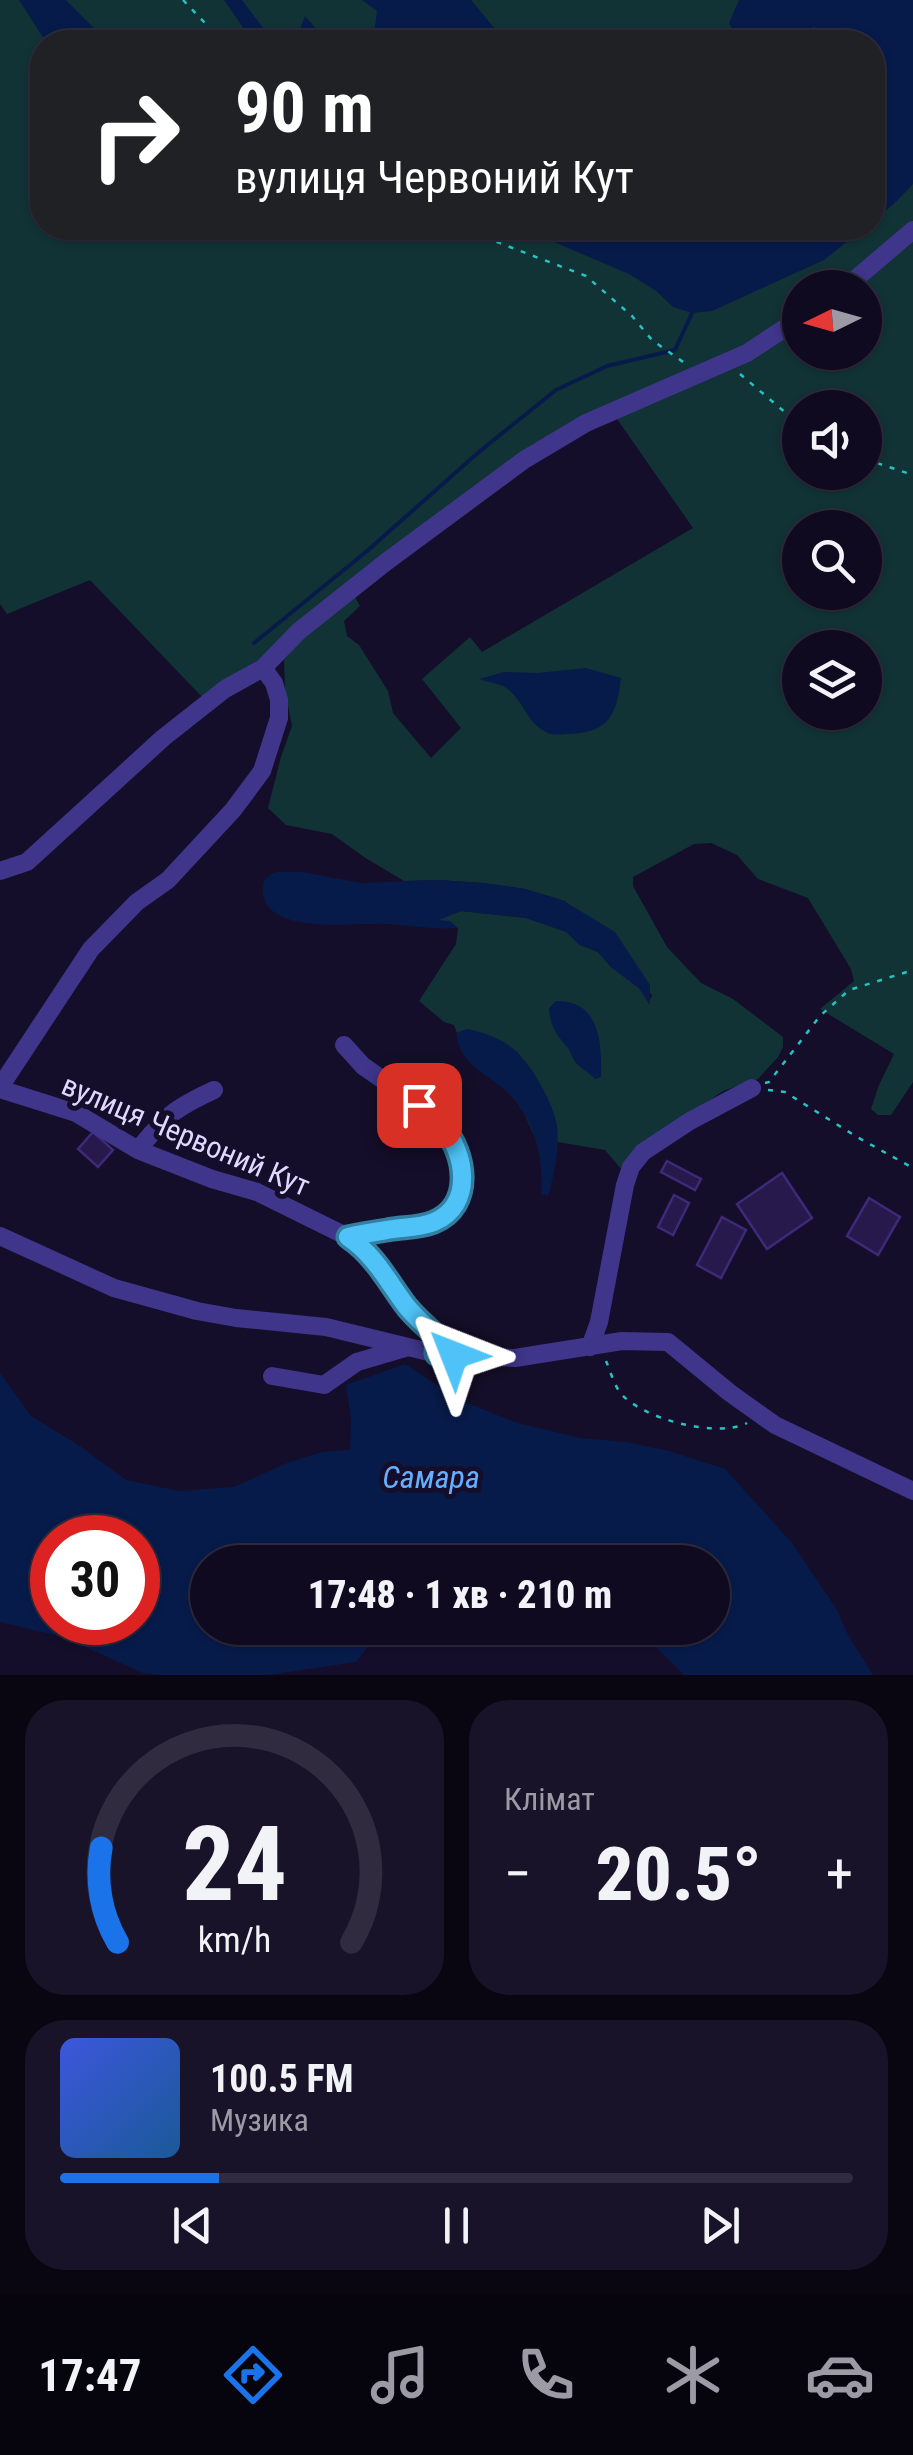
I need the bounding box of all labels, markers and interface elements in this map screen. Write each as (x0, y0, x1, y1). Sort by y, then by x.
text: 90 m (235, 67, 374, 149)
icon: right (70, 70, 200, 200)
text: вулиця Червоний Кут (235, 151, 634, 204)
north arrow (782, 270, 882, 370)
map controls (782, 270, 882, 730)
button: sound (782, 390, 882, 490)
button: search (782, 510, 882, 610)
button: layers (782, 630, 882, 730)
pin (377, 1063, 462, 1148)
street label: вулиця Червоний Кут (57, 1067, 315, 1203)
icon: arrive (392, 1078, 447, 1133)
position arrow (402, 1303, 506, 1407)
water label: Самара (382, 1458, 480, 1496)
speed limit sign: 30 (30, 1515, 160, 1645)
text: 17:48 · 1 хв · 210 m (308, 1573, 612, 1617)
text: Клімат (504, 1780, 595, 1818)
text: 24 (182, 1804, 287, 1925)
text: 20.5° (596, 1830, 762, 1918)
text: − (504, 1842, 532, 1906)
text: + (826, 1842, 853, 1906)
text: km/h (198, 1919, 271, 1961)
text: 100.5 FM (210, 2057, 354, 2101)
text: Музика (210, 2101, 309, 2139)
icon: previous (165, 2198, 220, 2253)
icon: pause (429, 2198, 484, 2253)
icon: next (693, 2198, 748, 2253)
icon: directions (218, 2340, 288, 2410)
icon: music (365, 2340, 435, 2410)
icon: phone (511, 2340, 581, 2410)
icon: climate (658, 2340, 728, 2410)
icon: car (805, 2340, 875, 2410)
text: 17:47 (38, 2349, 142, 2402)

